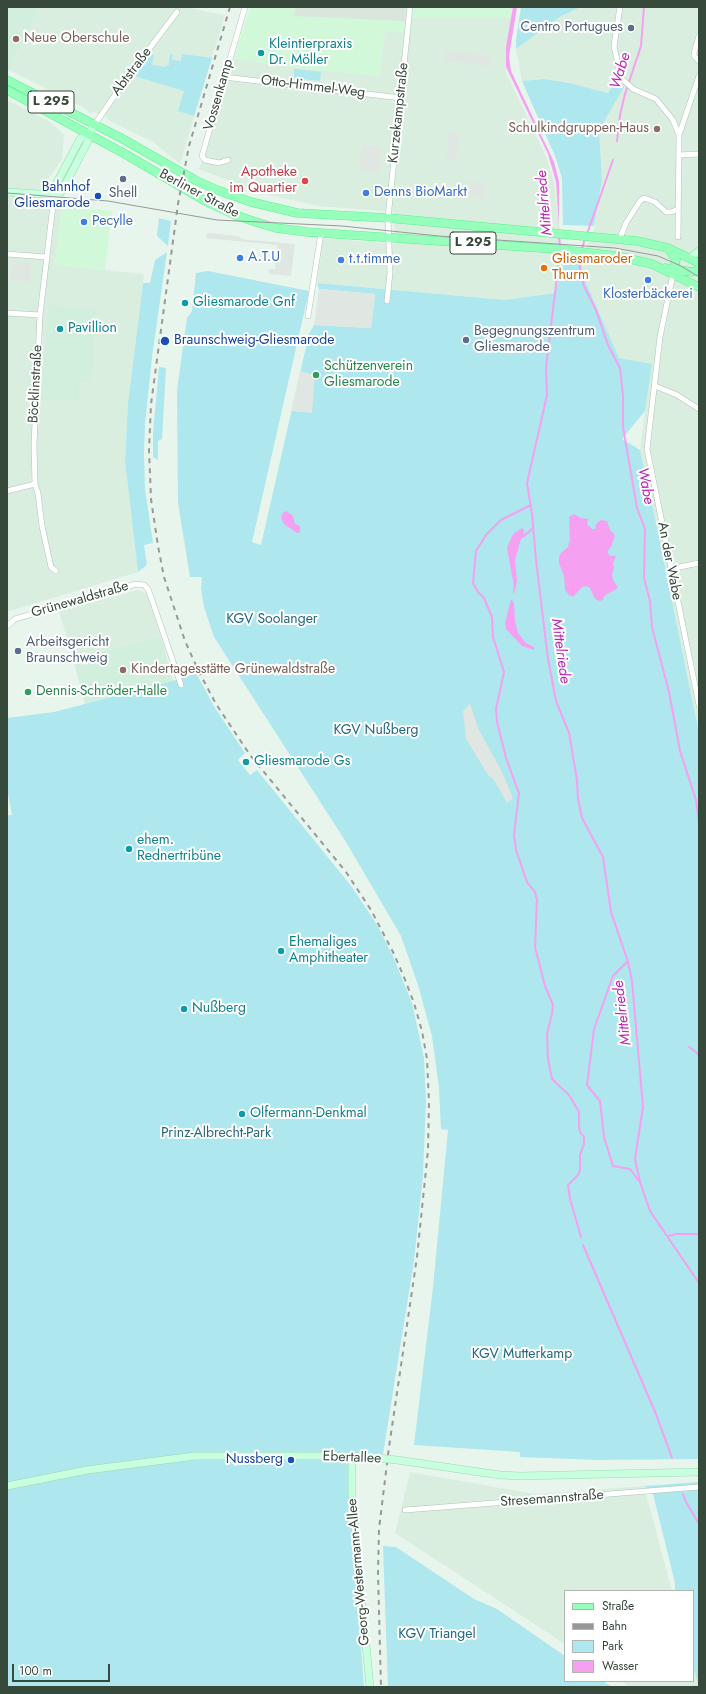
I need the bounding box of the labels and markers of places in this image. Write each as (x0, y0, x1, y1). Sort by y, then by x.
place label: Centro Portugues (520, 20, 623, 36)
marker: Centro Portugues (626, 23, 636, 33)
place label: Neue Oberschule (24, 31, 129, 47)
marker: Neue Oberschule (11, 34, 21, 44)
place label: Kleintierpraxis Dr. Möller (269, 37, 352, 70)
marker: Kleintierpraxis Dr. Möller (256, 48, 266, 58)
place label: Schulkindgruppen-Haus (508, 121, 649, 137)
marker: Schulkindgruppen-Haus (652, 124, 662, 134)
place label: Apotheke im Quartier (229, 165, 297, 198)
marker: Shell (118, 174, 128, 184)
marker: Apotheke im Quartier (300, 176, 310, 186)
place label: Bahnhof Gliesmarode (14, 180, 90, 212)
place label: Denns BioMarkt (374, 185, 467, 201)
place label: Shell (109, 186, 137, 202)
marker: Denns BioMarkt (361, 188, 371, 198)
marker: Bahnhof Gliesmarode (93, 191, 103, 201)
place label: Pecylle (92, 214, 133, 230)
marker: Pecylle (79, 217, 89, 227)
place label: A.T.U (248, 250, 280, 266)
place label: t.t.timme (349, 252, 400, 268)
place label: Gliesmaroder Thurm (552, 252, 632, 284)
marker: A.T.U (235, 253, 245, 263)
marker: t.t.timme (336, 255, 346, 265)
marker: Gliesmaroder Thurm (539, 263, 549, 273)
marker: Klosterbäckerei (643, 275, 653, 285)
place label: Klosterbäckerei (603, 287, 693, 303)
place label: Gliesmarode Gnf (193, 295, 295, 311)
marker: Gliesmarode Gnf (180, 298, 190, 308)
place label: Pavillion (68, 321, 117, 337)
marker: Pavillion (55, 324, 65, 334)
place label: Begegnungszentrum Gliesmarode (474, 324, 595, 356)
place label: Braunschweig-Gliesmarode (174, 333, 334, 349)
marker: Braunschweig-Gliesmarode (159, 335, 171, 347)
marker: Begegnungszentrum Gliesmarode (461, 335, 471, 345)
place label: Schützenverein Gliesmarode (324, 359, 413, 392)
marker: Schützenverein Gliesmarode (311, 370, 321, 380)
place label: Arbeitsgericht Braunschweig (26, 635, 109, 668)
marker: Arbeitsgericht Braunschweig (13, 646, 23, 656)
place label: Kindertagesstätte Grünewaldstraße (131, 662, 335, 678)
marker: Kindertagesstätte Grünewaldstraße (118, 665, 128, 675)
place label: Dennis-Schröder-Halle (36, 684, 167, 700)
marker: Dennis-Schröder-Halle (23, 687, 33, 697)
place label: Gliesmarode Gs (254, 754, 350, 770)
marker: Gliesmarode Gs (241, 757, 251, 767)
place label: ehem. Rednertribüne (137, 833, 221, 866)
marker: ehem. Rednertribüne (124, 844, 134, 854)
place label: Ehemaliges Amphitheater (289, 935, 368, 968)
marker: Ehemaliges Amphitheater (276, 946, 286, 956)
place label: Nußberg (192, 1001, 246, 1017)
marker: Nußberg (179, 1004, 189, 1014)
place label: Olfermann-Denkmal (250, 1106, 367, 1122)
marker: Olfermann-Denkmal (237, 1109, 247, 1119)
place label: Nussberg (226, 1452, 283, 1468)
marker: Nussberg (286, 1455, 296, 1465)

